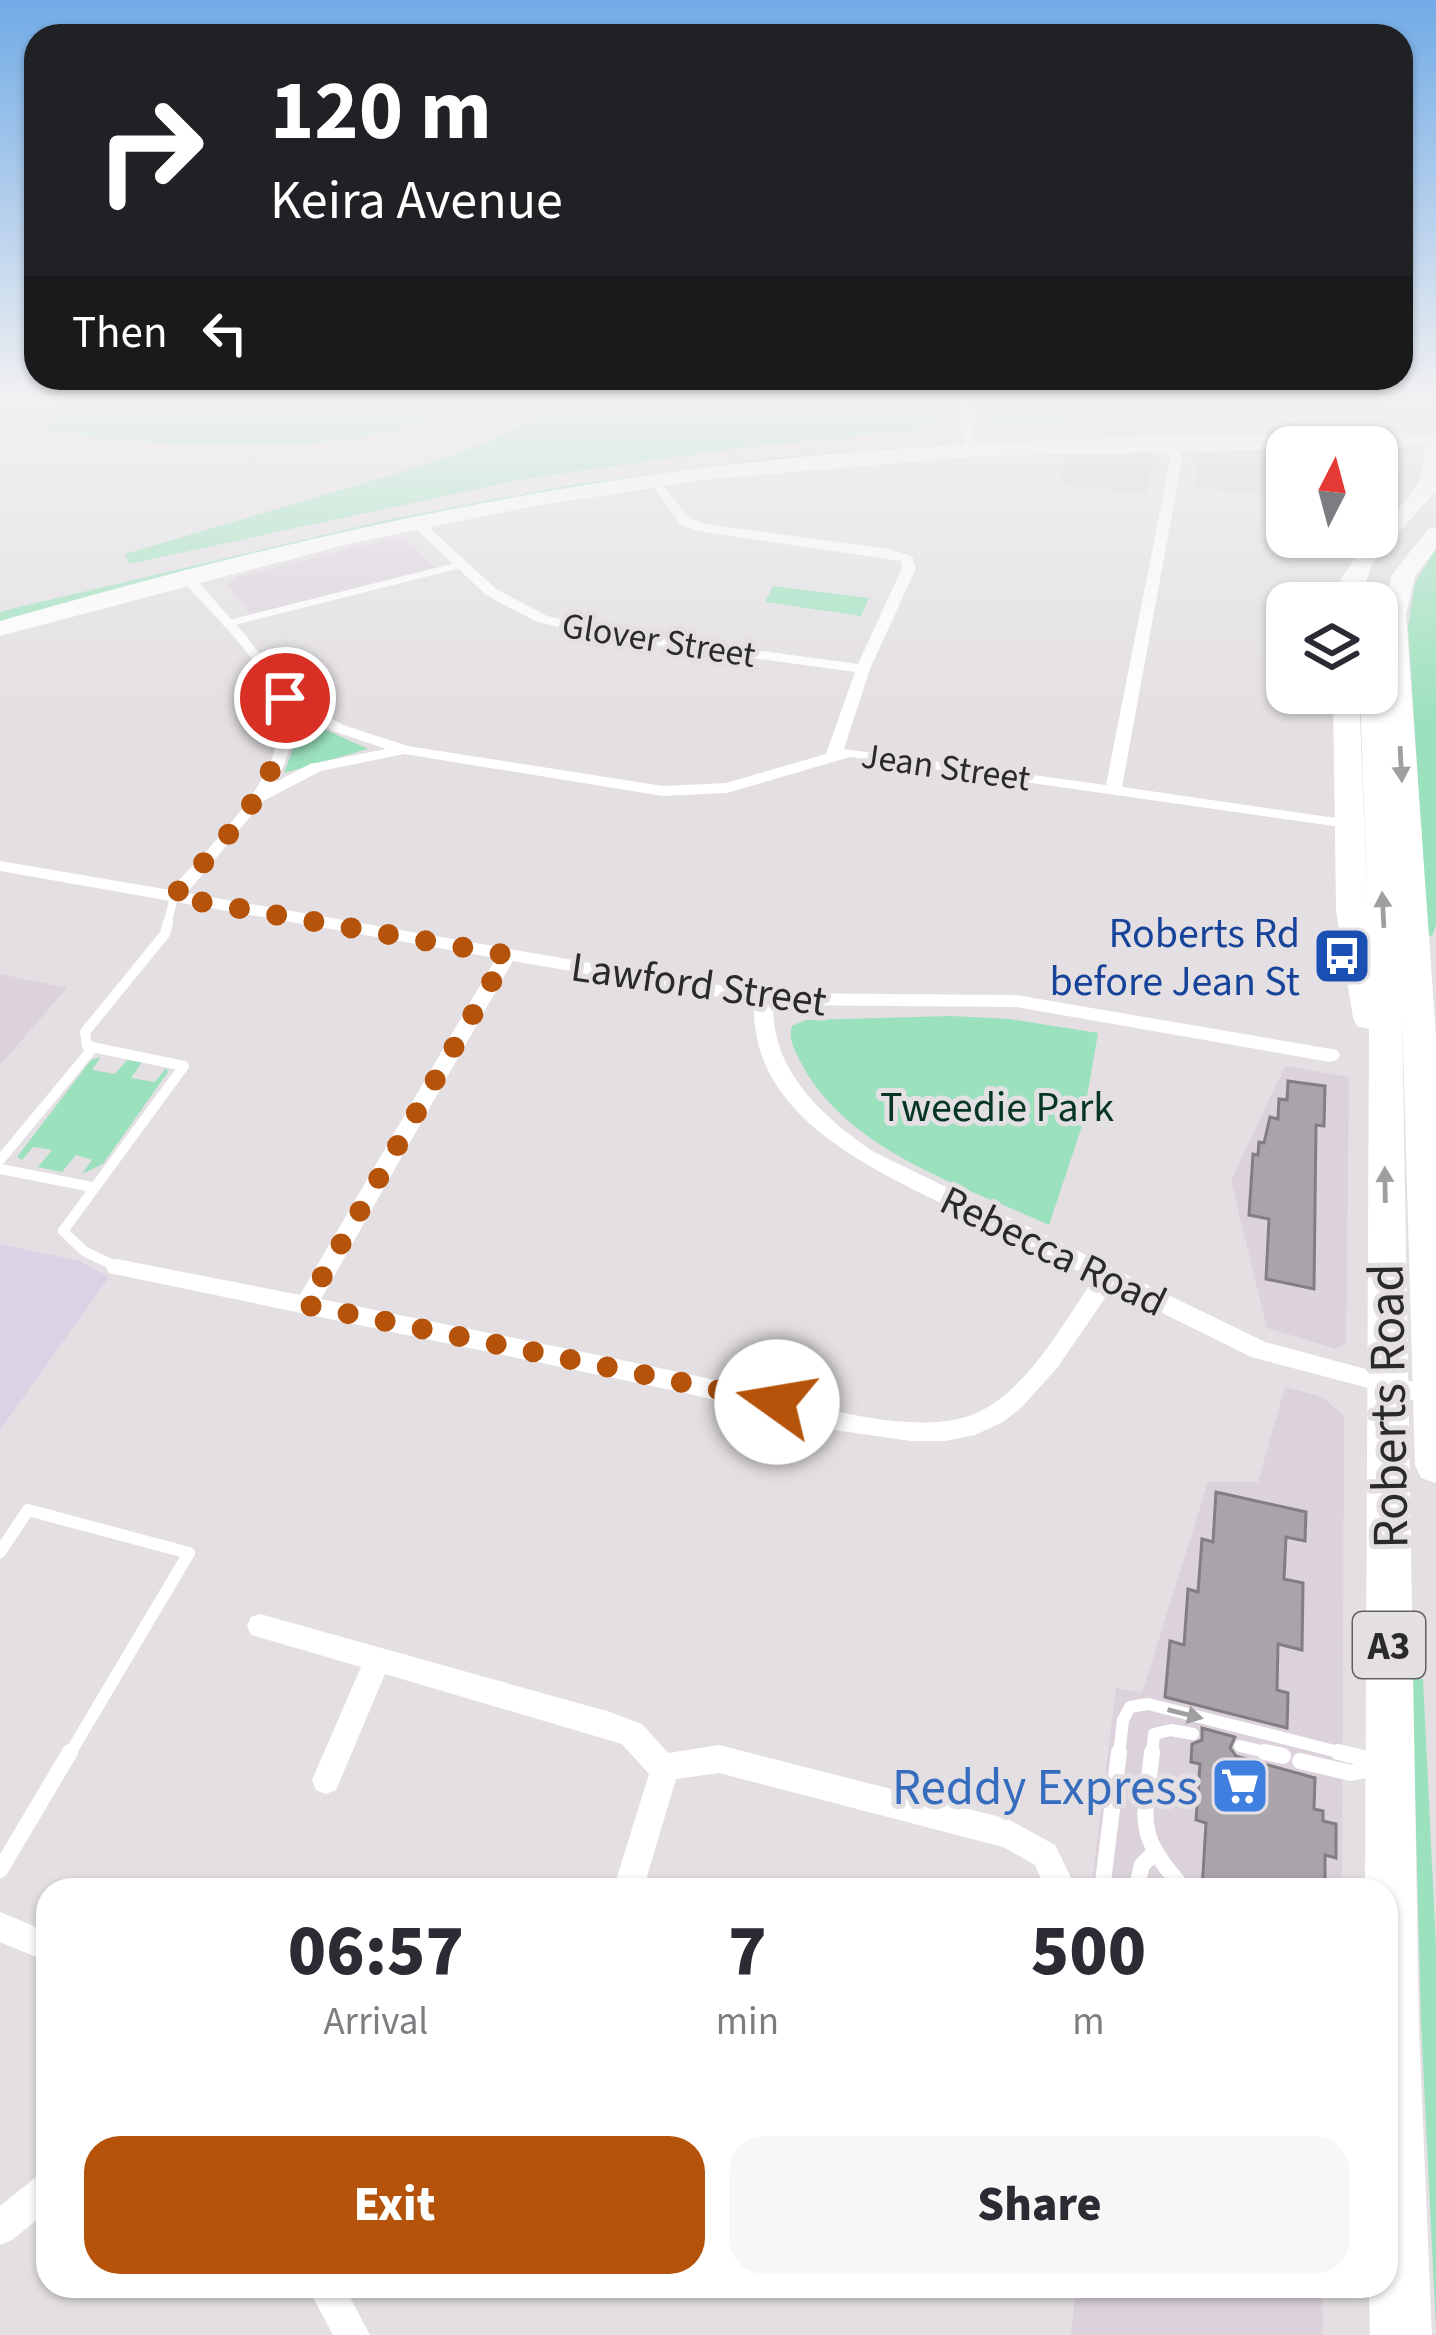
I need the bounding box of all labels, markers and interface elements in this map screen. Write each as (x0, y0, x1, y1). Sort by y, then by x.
text: 120 m (270, 52, 492, 172)
icon: right (72, 72, 228, 228)
text: Keira Avenue (270, 163, 563, 240)
icon: left (192, 300, 258, 366)
text: Then (72, 301, 168, 365)
north arrow (1266, 426, 1398, 558)
map controls (1266, 426, 1398, 714)
button: layers (1266, 582, 1398, 714)
street label: Glover Street (558, 600, 759, 681)
pin (234, 647, 336, 749)
icon: arrive (252, 665, 318, 731)
street label: Jean Street (858, 730, 1033, 805)
one-way arrow (1392, 746, 1411, 784)
one-way arrow (1373, 890, 1392, 928)
place label: Roberts Rd before Jean St (1049, 904, 1300, 1012)
bus stop icon: Roberts Rd before Jean St (1311, 925, 1373, 987)
street label: Lawford Street (567, 937, 830, 1033)
park label: Tweedie Park (880, 1078, 1114, 1138)
one-way arrow (1375, 1165, 1395, 1203)
street label: Rebecca Road (930, 1171, 1176, 1332)
street label: Roberts Road (1351, 1263, 1427, 1549)
position arrow (714, 1339, 840, 1465)
road number: A3 (1353, 1612, 1425, 1678)
one-way arrow (1167, 1705, 1204, 1724)
place label: Reddy Express (892, 1752, 1198, 1824)
supermarket icon: Reddy Express (1209, 1755, 1271, 1817)
text: 06:57 (288, 1900, 464, 2003)
text: 7 (728, 1900, 767, 2003)
text: 500 (1031, 1900, 1146, 2003)
text: Arrival (323, 1994, 428, 2050)
text: min (716, 1994, 779, 2050)
text: m (1072, 1994, 1105, 2050)
button: Exit (84, 2136, 705, 2274)
button: Share (729, 2136, 1350, 2274)

